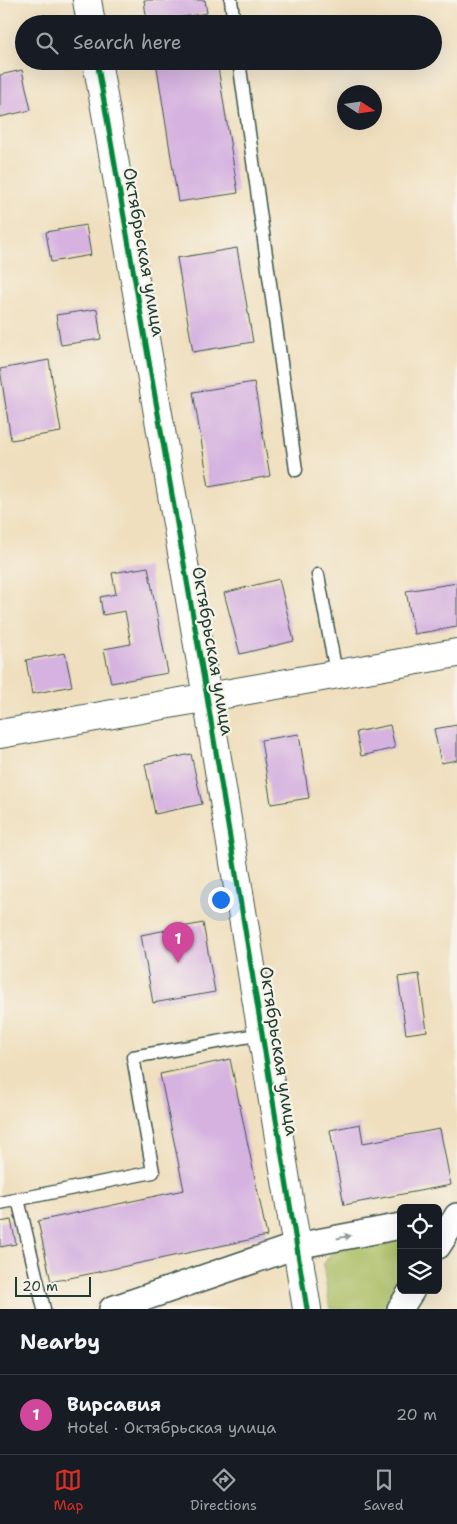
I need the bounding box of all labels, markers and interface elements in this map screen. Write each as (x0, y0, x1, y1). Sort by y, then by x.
search box (15, 15, 442, 70)
icon: search (33, 29, 61, 57)
text: Search here (73, 30, 182, 55)
north arrow (337, 85, 382, 130)
street label: Октябрьская улица (117, 166, 171, 338)
street label: Октябрьская улица (186, 565, 240, 737)
your location (208, 887, 234, 913)
pin: 1 (162, 922, 194, 963)
street label: Октябрьская улица (254, 965, 304, 1137)
map controls (397, 1204, 442, 1294)
button: locate (397, 1204, 442, 1249)
one-way arrow (337, 1233, 352, 1241)
button: layers (397, 1249, 442, 1294)
scale bar (15, 1274, 91, 1297)
text: 20 m (22, 1277, 58, 1295)
text: Nearby (20, 1328, 100, 1356)
text: Вирсавия (67, 1392, 161, 1417)
text: 1 (32, 1404, 40, 1425)
text: 20 m (396, 1404, 437, 1425)
text: Hotel · Октябрьская улица (67, 1417, 276, 1438)
tab: Map (53, 1466, 83, 1514)
tab: Directions (190, 1466, 257, 1514)
tab: Saved (364, 1466, 404, 1514)

